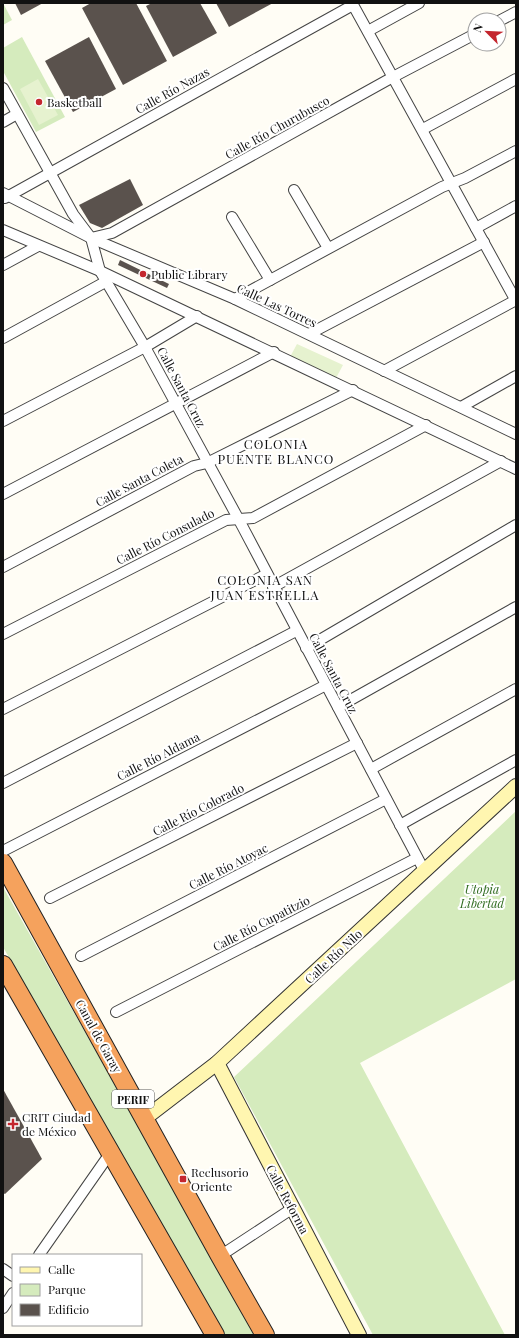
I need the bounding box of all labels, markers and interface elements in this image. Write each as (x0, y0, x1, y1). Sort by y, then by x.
north arrow (467, 12, 507, 52)
text: N (469, 21, 486, 34)
street label: Calle Río Nazas (132, 63, 212, 117)
street label: Calle Río Churubusco (222, 91, 332, 162)
place label: Basketball (47, 94, 103, 110)
marker: Basketball (34, 97, 44, 107)
place label: Public Library (151, 266, 227, 282)
marker: Public Library (138, 269, 148, 279)
street label: Calle Las Torres (234, 279, 320, 331)
street label: Calle Santa Cruz (154, 344, 210, 430)
district label: COLONIA PUENTE BLANCO (217, 435, 335, 467)
street label: Calle Santa Coleta (92, 450, 186, 510)
street label: Calle Río Consulado (113, 504, 217, 568)
district label: COLONIA SAN JUAN ESTRELLA (210, 571, 319, 603)
street label: Calle Santa Cruz (306, 630, 362, 716)
street label: Calle Río Aldama (114, 728, 202, 784)
street label: Calle Río Colorado (150, 779, 247, 839)
street label: Calle Río Atoyac (186, 839, 270, 893)
park label: Utopia Libertad (459, 881, 505, 911)
street label: Calle Río Cupatitzio (210, 891, 313, 954)
street label: Calle Río Nilo (301, 925, 365, 987)
street label: Canal de Garay (72, 996, 126, 1076)
road number: PERIF (112, 1090, 154, 1108)
place label: CRIT Ciudad de México (22, 1109, 91, 1139)
marker: CRIT Ciudad de México (7, 1118, 19, 1130)
street label: Calle Reforma (263, 1162, 313, 1236)
place label: Reclusorio Oriente (191, 1164, 249, 1194)
marker: Reclusorio Oriente (178, 1174, 188, 1184)
legend (12, 1254, 142, 1326)
text: Calle (48, 1261, 75, 1277)
text: Parque (48, 1281, 86, 1297)
text: Edificio (48, 1301, 90, 1317)

